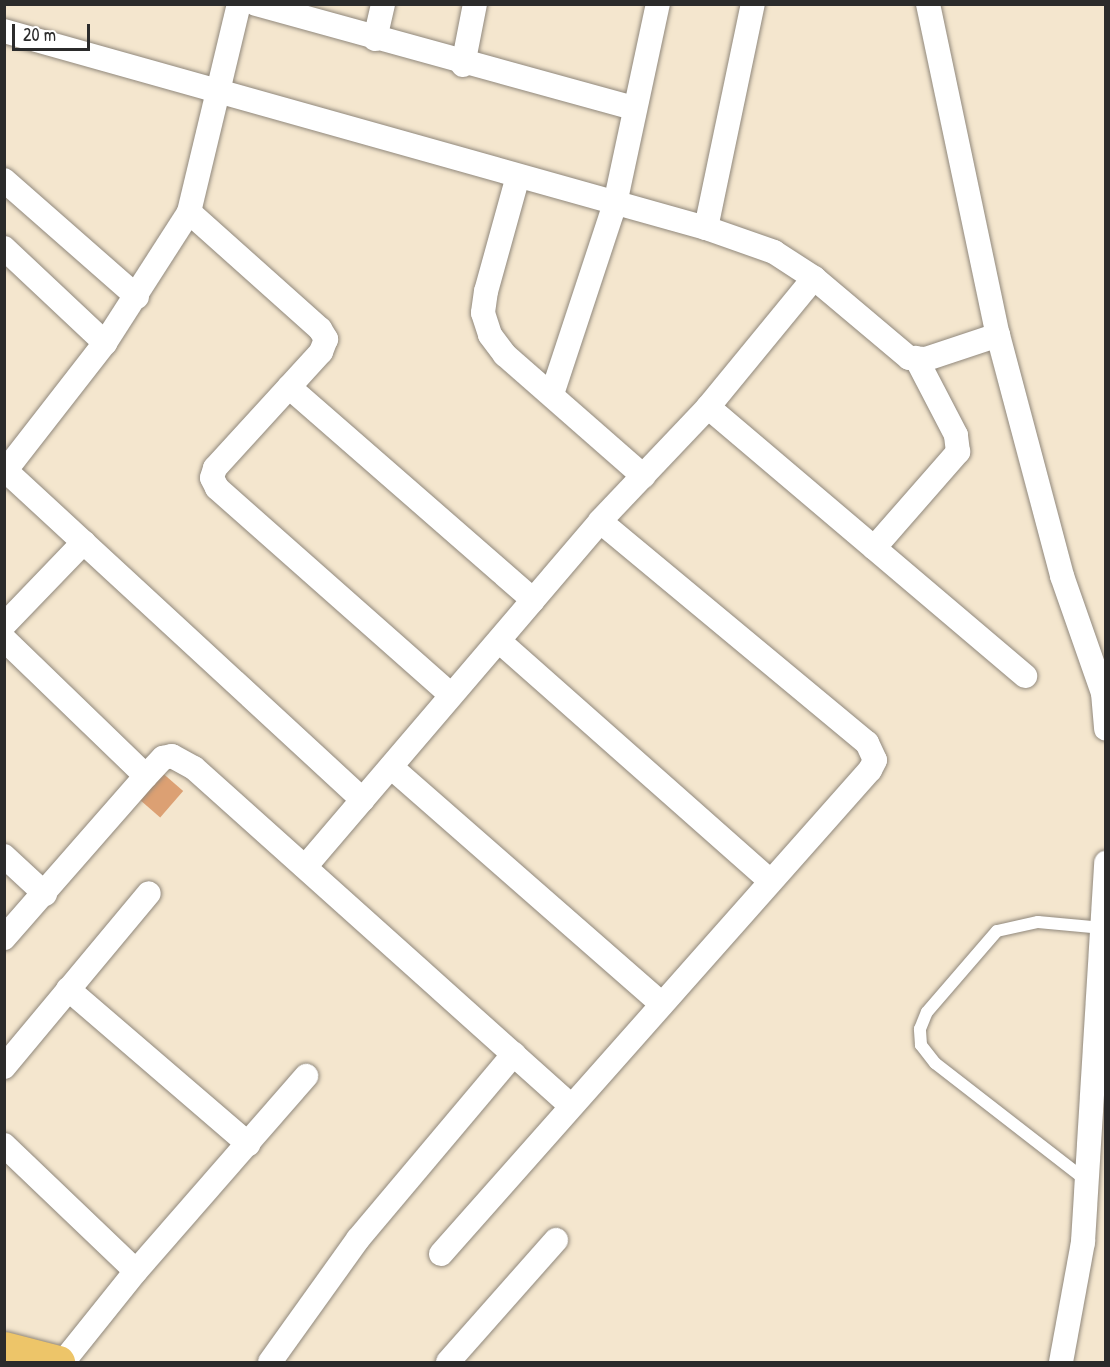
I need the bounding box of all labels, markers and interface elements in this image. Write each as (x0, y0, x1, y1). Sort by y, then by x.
scale bar (15, 12, 93, 50)
text: 20 m (23, 22, 56, 47)

